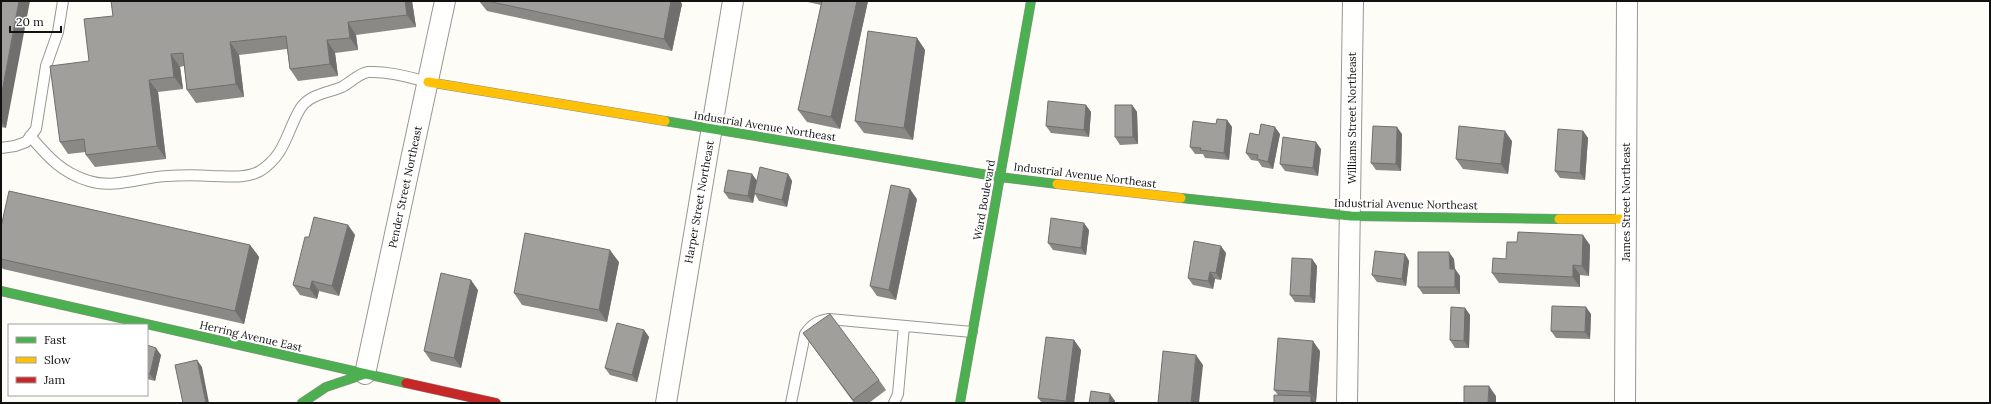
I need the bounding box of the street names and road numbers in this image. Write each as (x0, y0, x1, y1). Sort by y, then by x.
street label: Williams Street Northeast (1345, 51, 1359, 184)
street label: Industrial Avenue Northeast (693, 108, 838, 144)
street label: Pender Street Northeast (385, 124, 425, 250)
street label: Harper Street Northeast (681, 139, 717, 265)
street label: James Street Northeast (1619, 142, 1633, 262)
street label: Ward Boulevard (970, 158, 998, 241)
street label: Industrial Avenue Northeast (1013, 159, 1158, 191)
street label: Industrial Avenue Northeast (1334, 196, 1479, 212)
street label: Herring Avenue East (198, 317, 304, 355)

